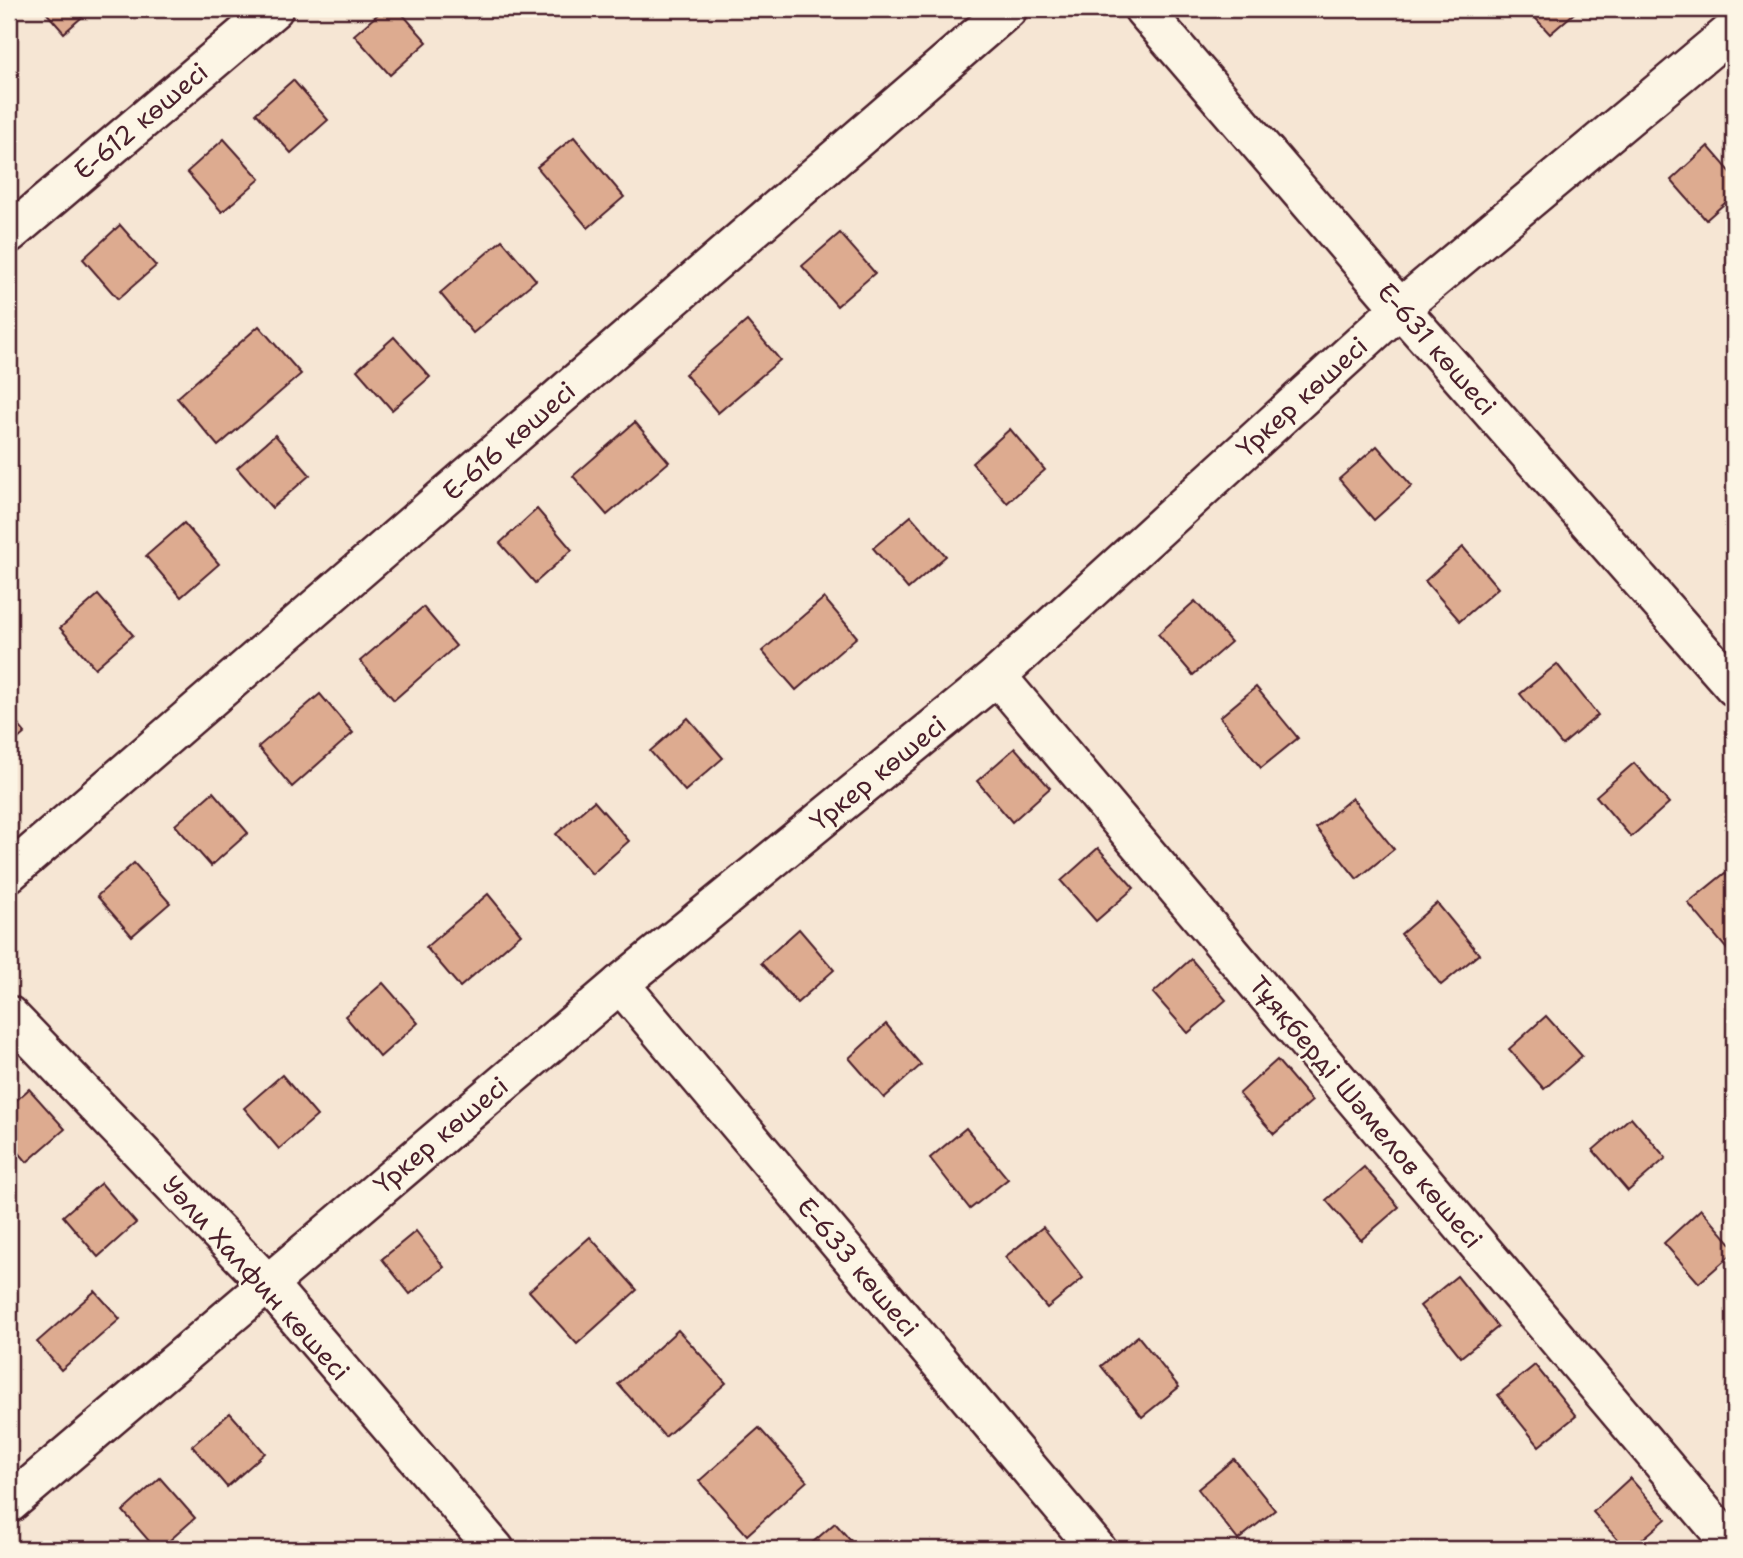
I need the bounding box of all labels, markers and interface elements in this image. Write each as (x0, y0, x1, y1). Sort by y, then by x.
street label: Е-612 көшесі (66, 54, 215, 187)
street label: Е-631 көшесі (1370, 275, 1505, 423)
street label: Үркер көшесі (1228, 328, 1375, 465)
street label: Е-616 көшесі (435, 373, 583, 508)
street label: Үркер көшесі (802, 707, 953, 838)
street label: Тұяқберді Шәмелов көшесі (1242, 968, 1491, 1256)
street label: Үркер көшесі (366, 1068, 515, 1201)
street label: Уәли Халфин көшесі (155, 1167, 358, 1388)
street label: Е-633 көшесі (790, 1189, 927, 1344)

